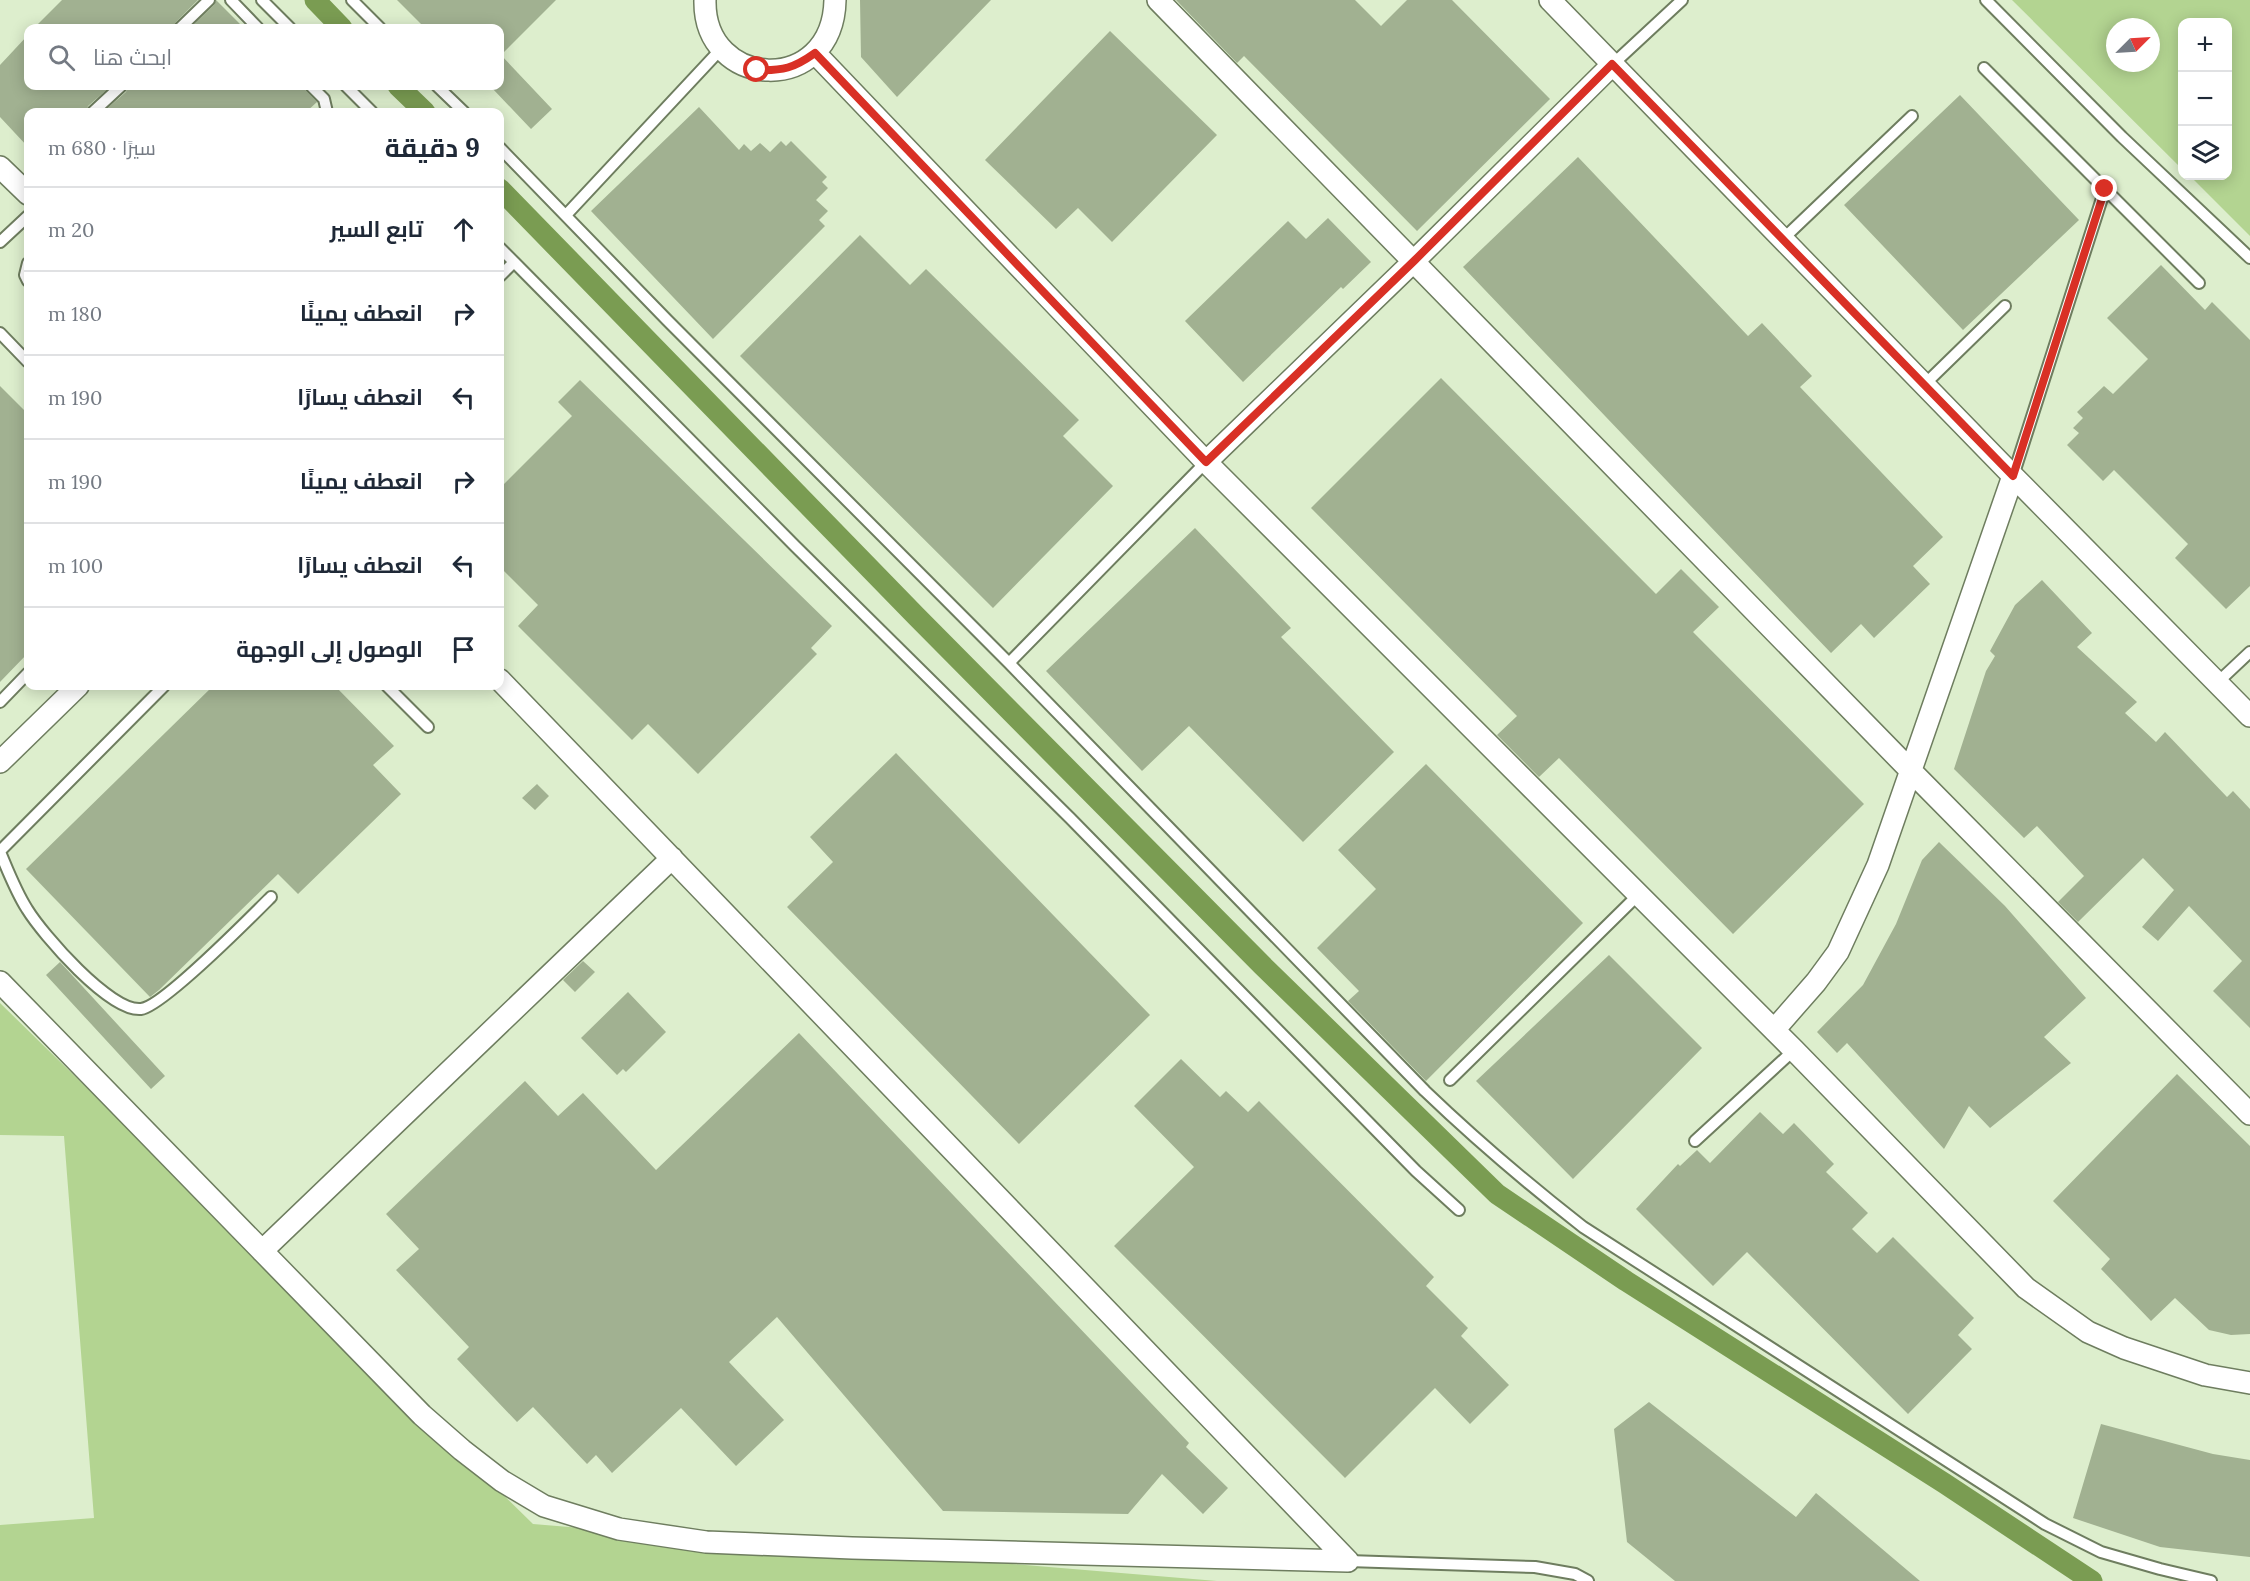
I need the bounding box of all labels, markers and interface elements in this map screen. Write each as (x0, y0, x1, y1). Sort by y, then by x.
north arrow (2106, 18, 2160, 72)
map controls (2178, 18, 2232, 180)
button: + (2178, 18, 2232, 72)
search box (24, 24, 504, 90)
icon: search (45, 41, 78, 74)
text: ابحث هنا (93, 43, 172, 71)
route start (743, 56, 769, 82)
button: − (2178, 72, 2232, 126)
button: layers (2178, 126, 2232, 180)
text: 9 دقيقة (385, 131, 480, 164)
text: سيرًا · 680 m (48, 135, 156, 160)
route end (2091, 175, 2117, 201)
icon: ahead (447, 213, 480, 246)
text: تابع السير (330, 215, 423, 243)
text: 20 m (48, 217, 94, 242)
icon: right (447, 297, 480, 330)
text: انعطف يمينًا (300, 299, 423, 327)
text: 180 m (48, 301, 102, 326)
icon: left (447, 381, 480, 414)
text: انعطف يسارًا (297, 383, 423, 411)
text: 190 m (48, 385, 102, 410)
icon: right (447, 465, 480, 498)
text: انعطف يمينًا (300, 467, 423, 495)
text: 190 m (48, 469, 102, 494)
icon: left (447, 549, 480, 582)
text: انعطف يسارًا (297, 551, 423, 579)
text: 100 m (48, 553, 103, 578)
icon: arrive (447, 633, 480, 666)
text: الوصول إلى الوجهة (236, 635, 423, 663)

